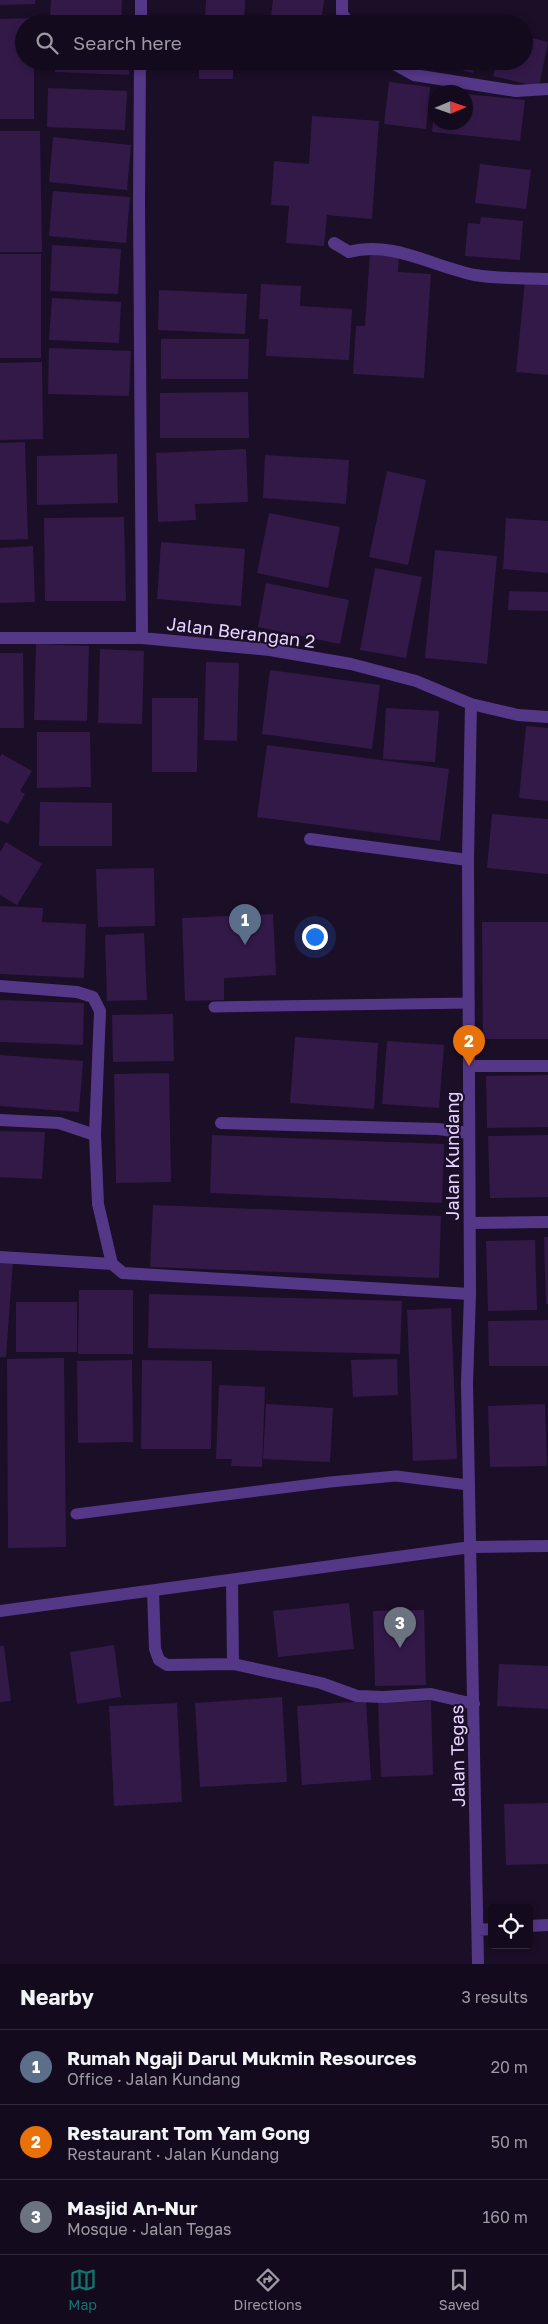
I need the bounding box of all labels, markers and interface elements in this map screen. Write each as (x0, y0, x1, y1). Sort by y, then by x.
search box (15, 15, 533, 70)
icon: search (33, 29, 61, 57)
text: Search here (73, 31, 182, 54)
north arrow (428, 85, 473, 130)
street label: Jalan Berangan 2 (165, 612, 317, 652)
pin: 1 (229, 904, 261, 945)
your location (302, 924, 328, 950)
pin: 2 (453, 1025, 485, 1066)
street label: Jalan Kundang (441, 1091, 463, 1221)
pin: 3 (384, 1607, 416, 1648)
street label: Jalan Tegas (445, 1705, 469, 1807)
map controls (488, 1904, 533, 1949)
button: locate (488, 1904, 533, 1949)
text: Nearby (20, 1984, 94, 2010)
text: 3 results (461, 1987, 528, 2007)
text: Rumah Ngaji Darul Mukmin Resources (67, 2046, 417, 2069)
text: 1 (32, 2057, 40, 2077)
text: 20 m (491, 2057, 528, 2077)
text: Office · Jalan Kundang (67, 2069, 241, 2089)
text: Restaurant Tom Yam Gong (67, 2121, 310, 2144)
text: 2 (31, 2132, 41, 2152)
text: 50 m (491, 2132, 528, 2152)
text: Restaurant · Jalan Kundang (67, 2144, 279, 2164)
text: Masjid An-Nur (67, 2196, 198, 2219)
text: 3 (31, 2207, 41, 2227)
text: 160 m (482, 2207, 528, 2227)
text: Mosque · Jalan Tegas (67, 2219, 231, 2239)
tab: Map (68, 2266, 97, 2313)
tab: Directions (234, 2266, 302, 2313)
tab: Saved (439, 2266, 480, 2313)

